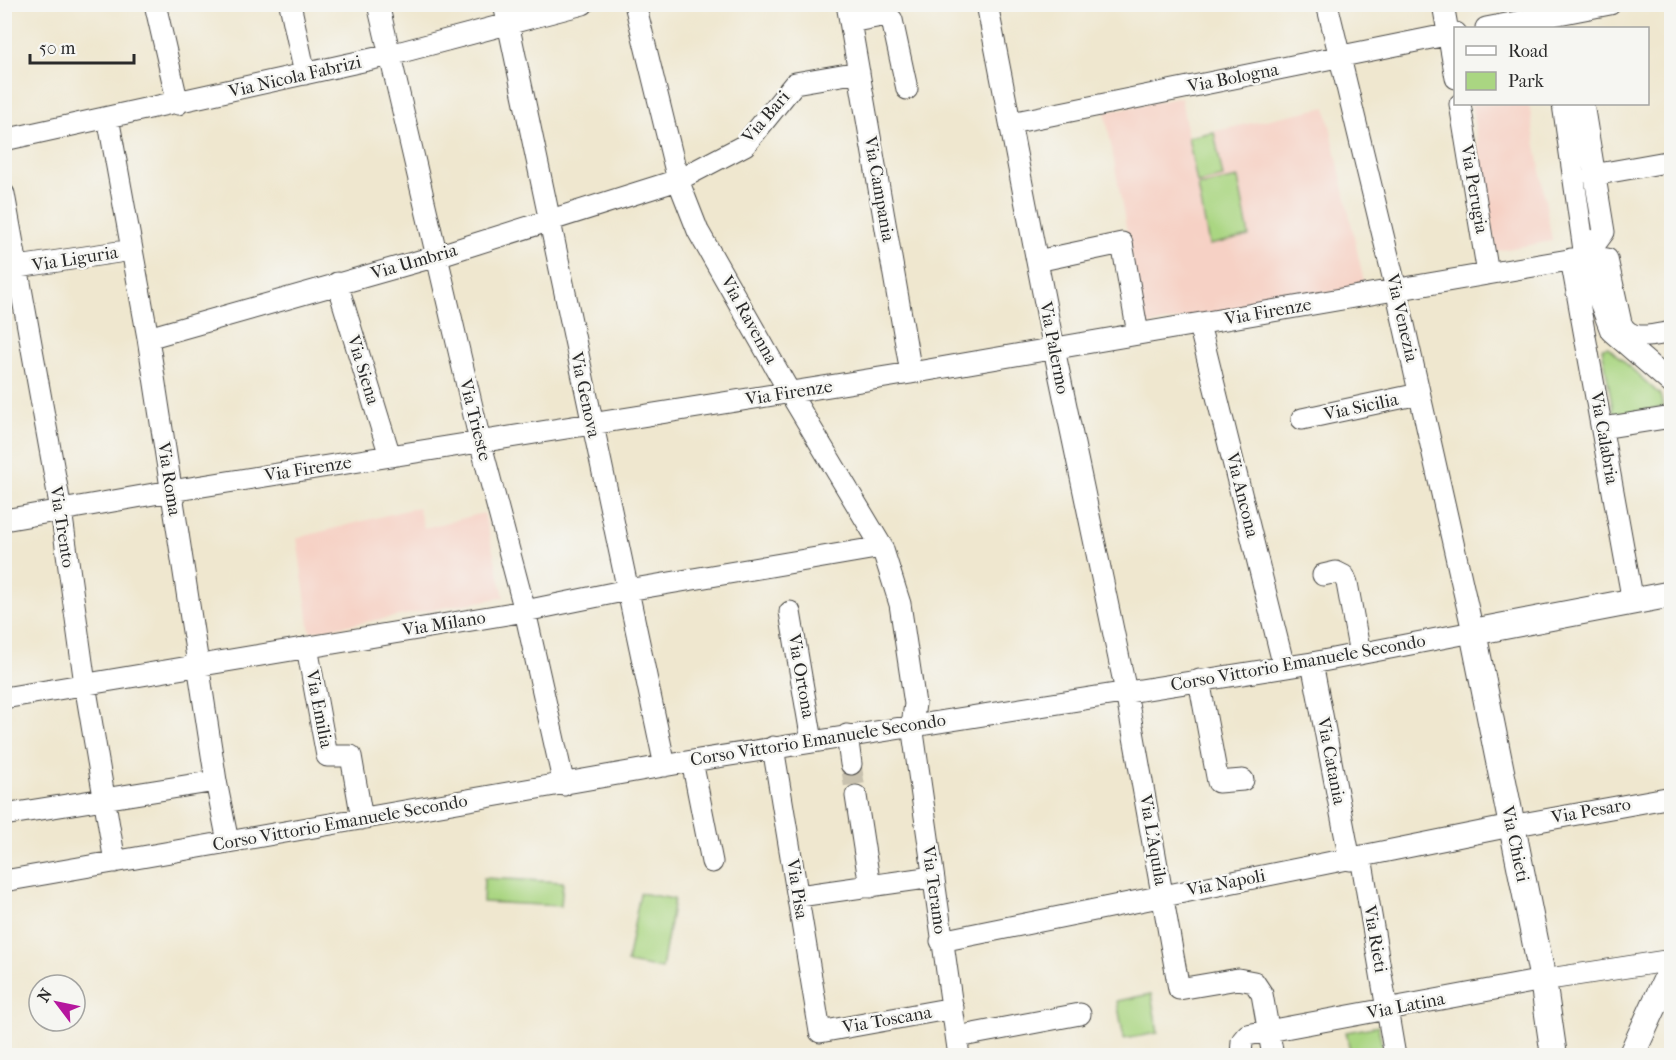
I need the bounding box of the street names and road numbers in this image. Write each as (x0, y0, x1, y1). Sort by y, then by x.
street label: Via Nicola Fabrizi (226, 51, 364, 103)
street label: Via Bologna (1185, 59, 1281, 97)
street label: Via Bari (737, 86, 795, 148)
street label: Via Campania (859, 134, 899, 244)
street label: Via Perugia (1456, 142, 1492, 236)
street label: Via Umbria (368, 240, 460, 285)
street label: Via Liguria (30, 242, 120, 276)
street label: Via Ravenna (716, 271, 782, 368)
street label: Via Venezia (1381, 271, 1422, 365)
street label: Via Firenze (1222, 294, 1313, 330)
street label: Via Palermo (1035, 299, 1073, 396)
street label: Via Siena (342, 332, 384, 408)
street label: Via Genova (565, 349, 604, 440)
street label: Via Trieste (454, 376, 495, 463)
street label: Via Firenze (743, 376, 834, 410)
street label: Via Sicilia (1321, 389, 1401, 425)
street label: Via Calabria (1585, 389, 1623, 487)
street label: Via Roma (153, 440, 185, 518)
street label: Via Ancona (1221, 449, 1263, 540)
street label: Via Firenze (262, 452, 353, 486)
street label: Via Trento (45, 484, 79, 569)
street label: Via Milano (400, 607, 487, 641)
street label: Corso Vittorio Emanuele Secondo (1169, 630, 1427, 696)
street label: Via Ortona (783, 631, 819, 721)
street label: Via Emilia (301, 667, 337, 750)
street label: Corso Vittorio Emanuele Secondo (689, 709, 947, 771)
street label: Via Catania (1312, 715, 1350, 807)
street label: Corso Vittorio Emanuele Secondo (211, 790, 469, 856)
street label: Via L'Aquila (1135, 792, 1171, 888)
street label: Via Pesaro (1549, 794, 1632, 828)
street label: Via Chieti (1496, 803, 1533, 885)
street label: Via Teramo (917, 844, 951, 935)
street label: Via Pisa (782, 857, 812, 921)
street label: Via Napoli (1184, 865, 1268, 901)
street label: Via Rieti (1359, 903, 1391, 975)
street label: Via Latina (1364, 988, 1447, 1024)
street label: Via Toscana (840, 1002, 934, 1038)

